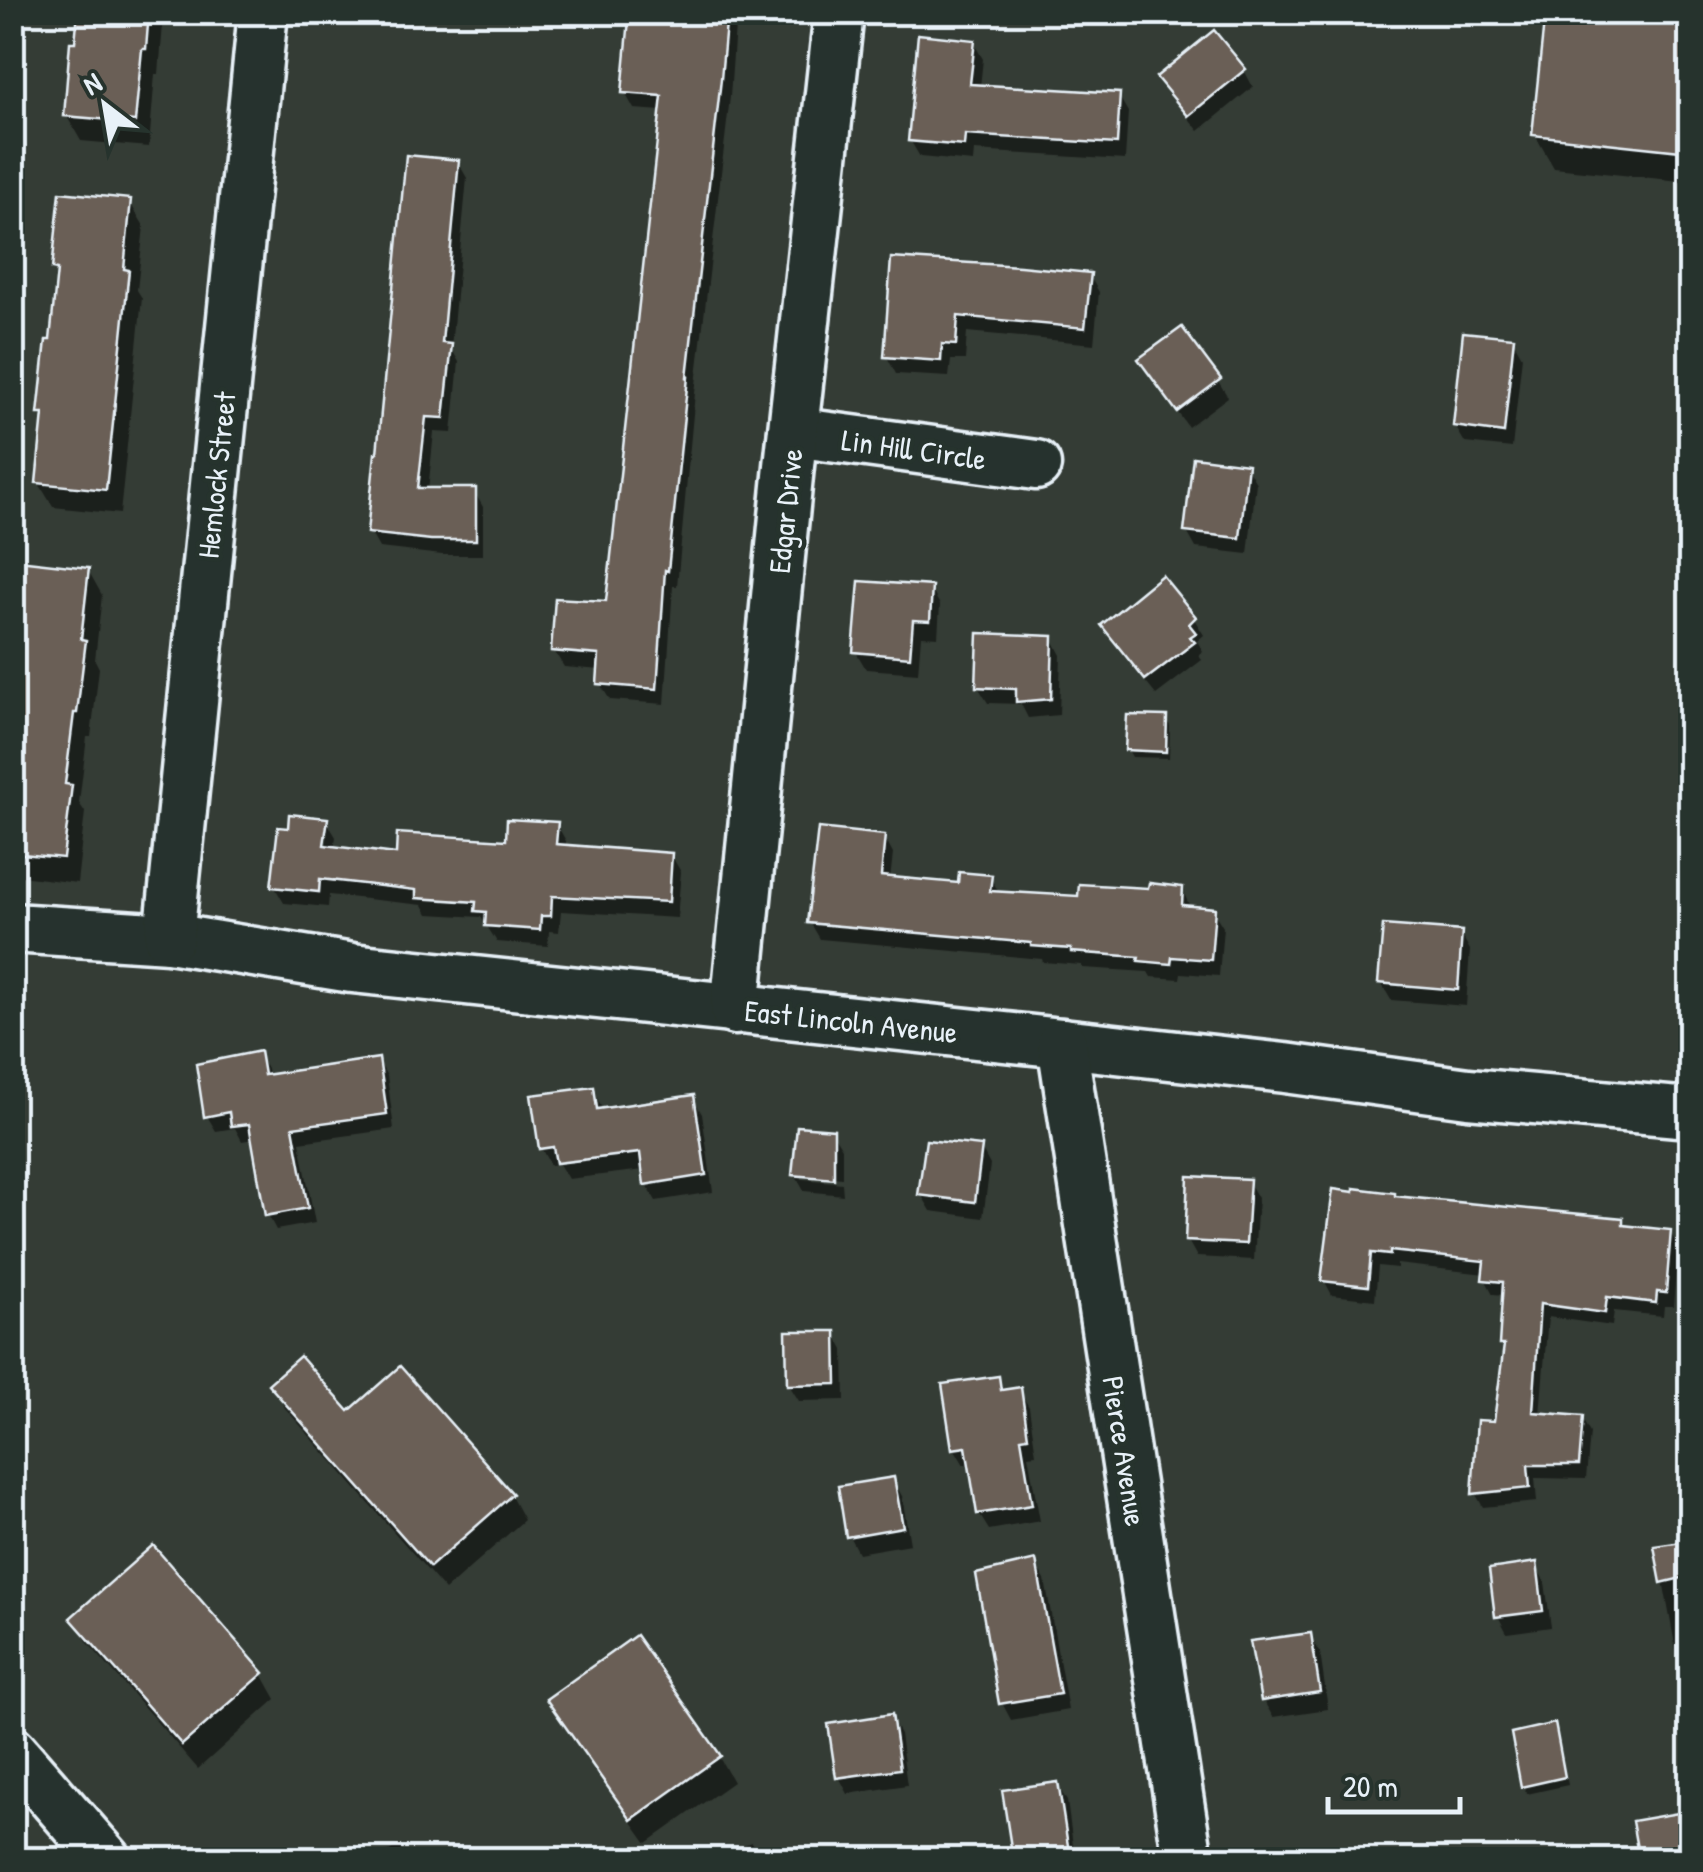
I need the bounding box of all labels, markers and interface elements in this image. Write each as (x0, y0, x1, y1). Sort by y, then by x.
north arrow (55, 55, 155, 155)
text: N (76, 63, 108, 104)
street label: Hemlock Street (187, 389, 245, 560)
street label: Lin Hill Circle (839, 419, 989, 479)
street label: Edgar Drive (759, 447, 811, 575)
street label: East Lincoln Avenue (743, 990, 959, 1052)
street label: Pierce Avenue (1093, 1373, 1157, 1529)
scale bar (1328, 1752, 1460, 1814)
text: 20 m (1343, 1766, 1398, 1806)

